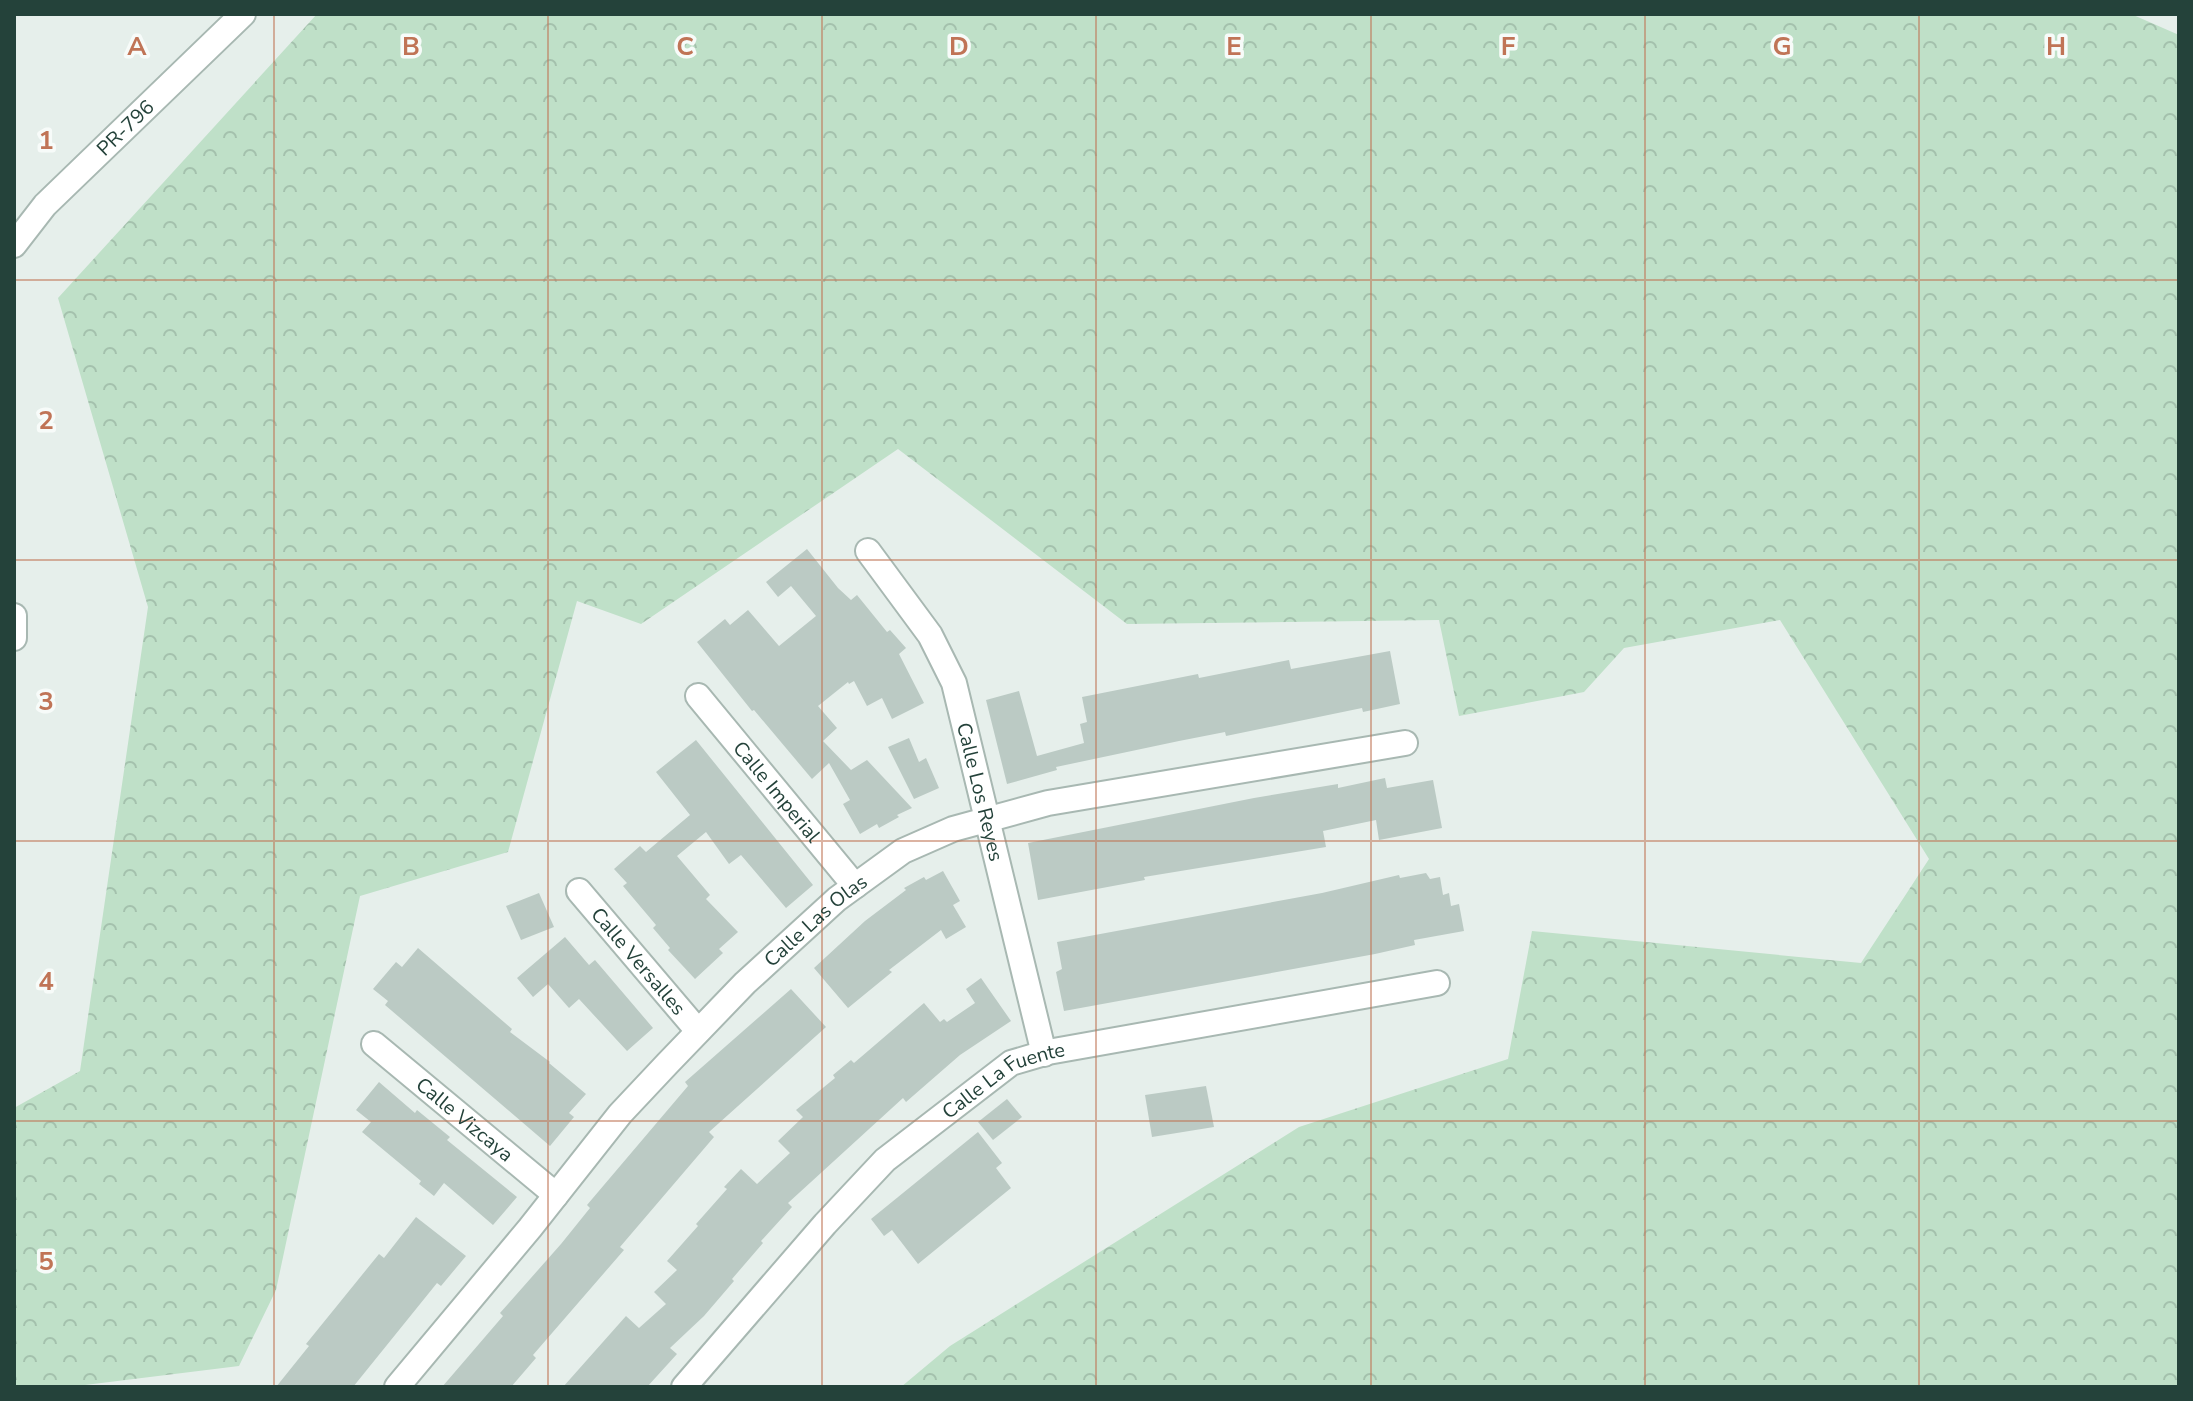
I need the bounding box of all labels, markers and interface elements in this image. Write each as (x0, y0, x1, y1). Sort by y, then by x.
text: A (127, 29, 147, 64)
text: B (402, 29, 420, 64)
text: C (676, 29, 694, 64)
text: D (949, 29, 969, 64)
text: E (1226, 29, 1242, 64)
text: F (1501, 29, 1515, 64)
text: G (1772, 29, 1792, 64)
text: H (2046, 29, 2066, 64)
street label: PR-796 (91, 94, 160, 162)
text: 1 (38, 123, 54, 158)
text: 2 (38, 403, 54, 438)
text: 3 (38, 684, 54, 719)
street label: Calle Los Reyes (951, 720, 1010, 864)
street label: Calle Imperial (727, 735, 827, 848)
street label: Calle Las Olas (758, 868, 873, 973)
street label: Calle Versalles (585, 901, 692, 1021)
text: 4 (38, 964, 54, 999)
street label: Calle La Fuente (936, 1036, 1067, 1125)
street label: Calle Vizcaya (410, 1071, 519, 1168)
text: 5 (38, 1244, 54, 1279)

